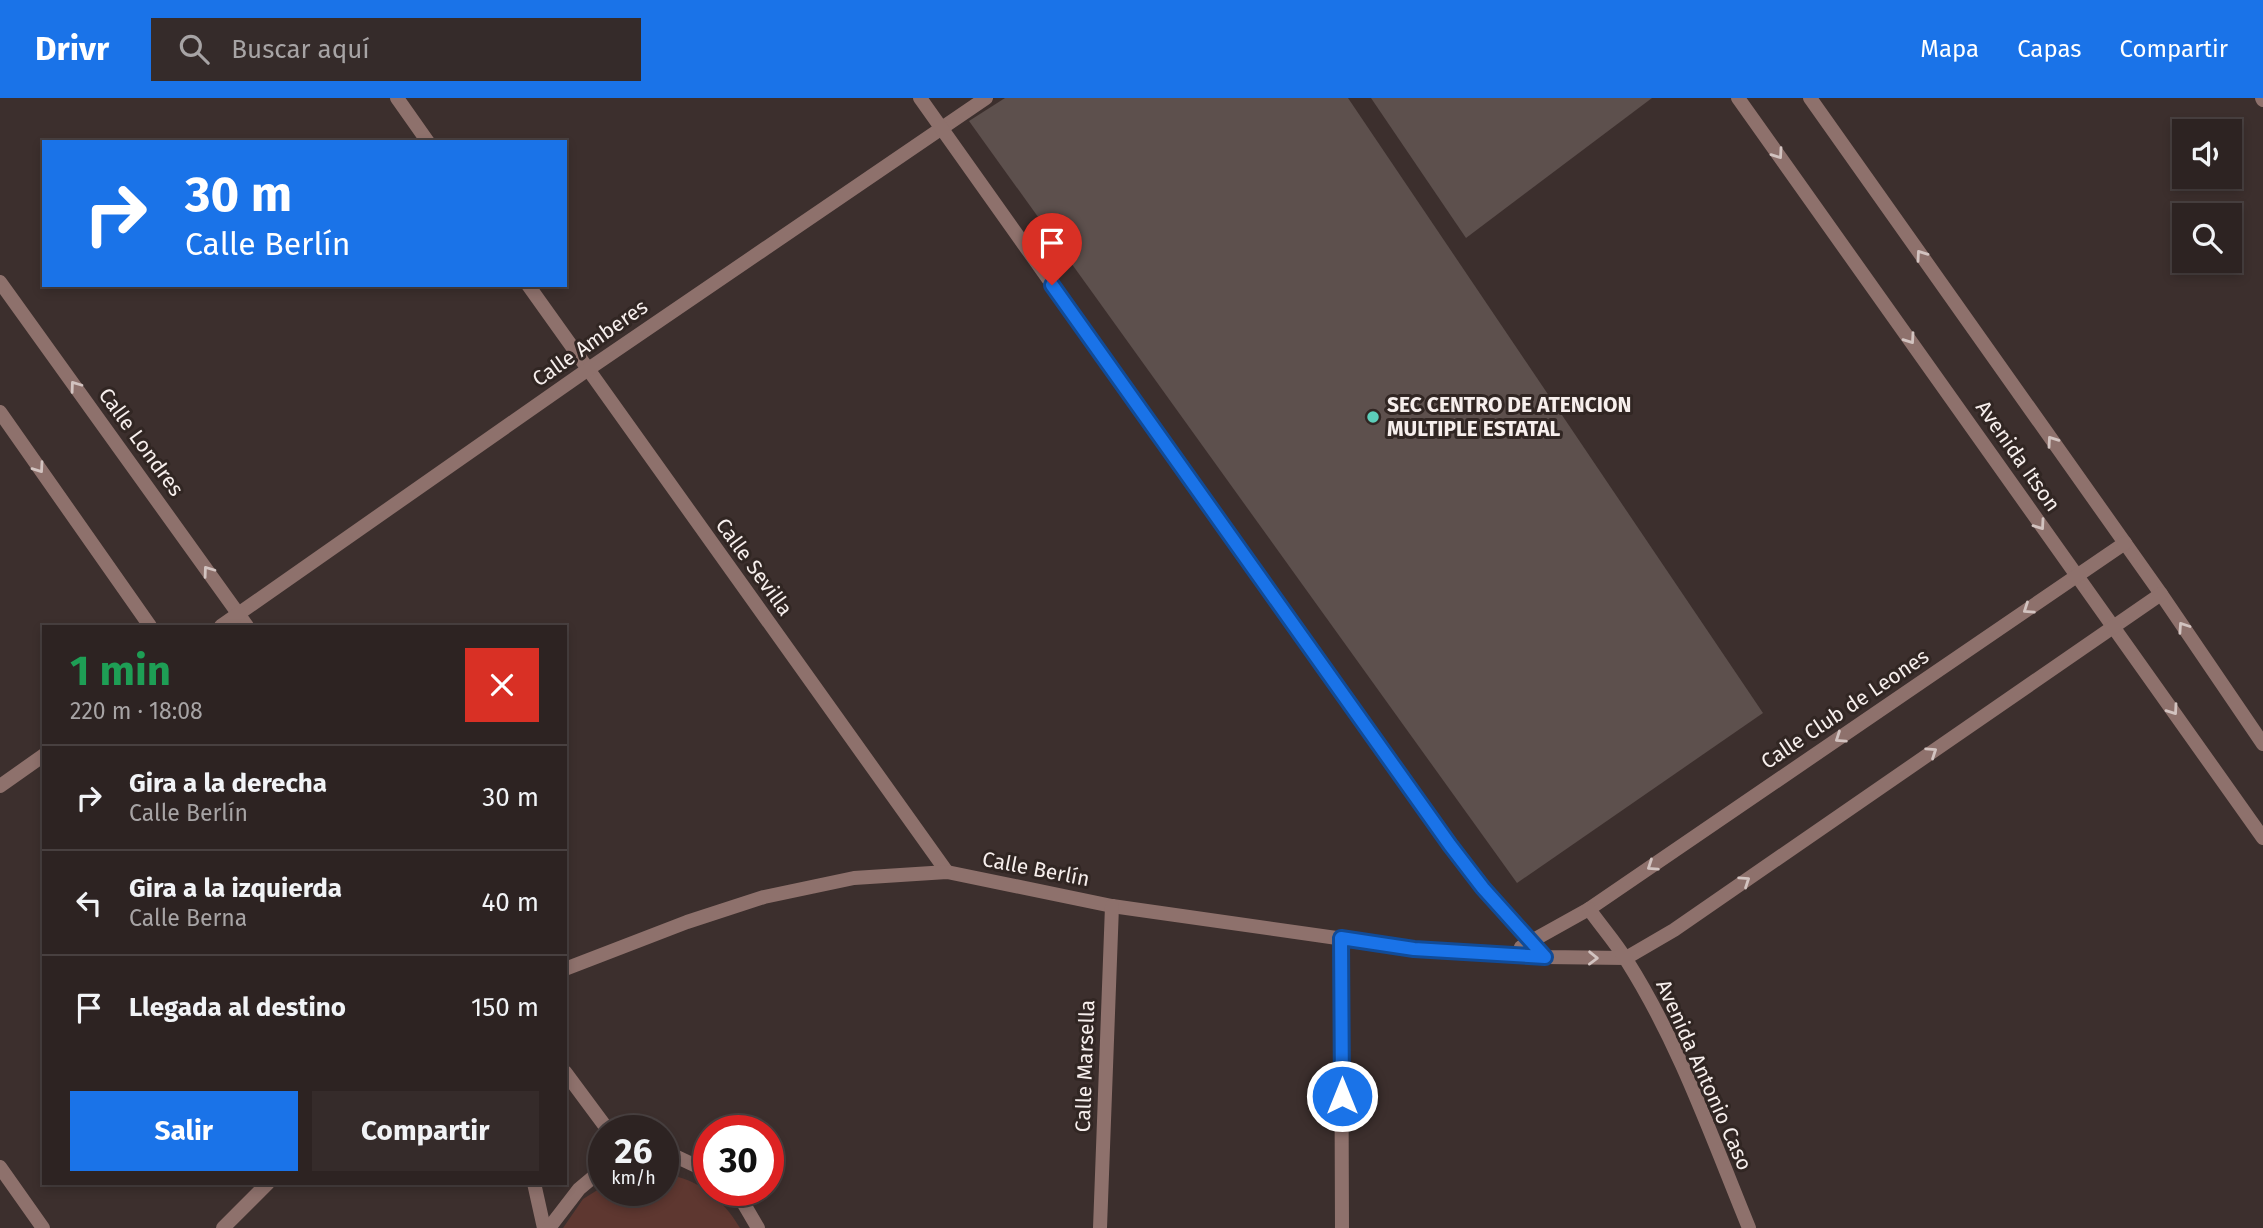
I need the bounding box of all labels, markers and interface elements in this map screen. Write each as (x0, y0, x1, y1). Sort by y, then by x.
search box (151, 18, 641, 81)
text: Drivr (35, 29, 109, 69)
icon: search (175, 30, 213, 68)
text: Buscar aquí (231, 34, 370, 65)
text: Mapa (1920, 35, 1979, 63)
text: Capas (2017, 35, 2081, 63)
text: Compartir (2119, 35, 2228, 63)
map controls (2172, 119, 2242, 273)
button: sound (2172, 119, 2242, 189)
one-way arrow (1770, 146, 1782, 159)
text: 30 m (185, 165, 292, 224)
icon: right (70, 168, 161, 259)
button: search (2172, 203, 2242, 273)
pin (1022, 213, 1082, 285)
icon: arrive (1033, 224, 1071, 262)
text: Calle Berlín (185, 225, 351, 263)
one-way arrow (1917, 250, 1929, 263)
street label: Calle Amberes (527, 294, 653, 392)
one-way arrow (1902, 331, 1914, 344)
one-way arrow (71, 381, 83, 394)
street label: Calle Londres (93, 383, 189, 501)
place label: SEC CENTRO DE ATENCION MULTIPLE ESTATAL (1387, 392, 1631, 442)
street label: Avenida Itson (1970, 395, 2066, 517)
marker: SEC CENTRO DE ATENCION MULTIPLE ESTATAL (1365, 409, 1381, 425)
one-way arrow (2048, 436, 2060, 449)
one-way arrow (31, 460, 43, 473)
street label: Calle Sevilla (710, 513, 798, 621)
one-way arrow (2032, 517, 2044, 530)
one-way arrow (203, 566, 216, 579)
one-way arrow (2023, 601, 2036, 613)
one-way arrow (2179, 622, 2191, 635)
street label: Calle Club de Leones (1756, 643, 1934, 775)
text: 1 min (70, 646, 171, 696)
button: close (465, 648, 539, 722)
text: 220 m · 18:08 (70, 697, 203, 725)
one-way arrow (2165, 702, 2177, 715)
one-way arrow (1835, 730, 1848, 742)
one-way arrow (1925, 747, 1938, 760)
text: Gira a la derecha (129, 768, 327, 799)
icon: right (70, 779, 108, 817)
text: 30 m (482, 782, 539, 813)
text: Calle Berlín (129, 799, 248, 827)
street label: Calle Berlín (980, 846, 1092, 892)
one-way arrow (1647, 858, 1660, 871)
text: Gira a la izquierda (129, 873, 342, 904)
one-way arrow (1737, 877, 1750, 889)
icon: left (70, 884, 108, 922)
text: 40 m (481, 887, 539, 918)
text: Calle Berna (129, 904, 247, 932)
one-way arrow (1588, 950, 1599, 965)
street label: Avenida Antonio Caso (1650, 975, 1758, 1175)
icon: arrive (70, 989, 108, 1027)
text: Llegada al destino (129, 992, 346, 1023)
text: 150 m (471, 992, 539, 1023)
street label: Calle Marsella (1070, 999, 1100, 1133)
position arrow (1305, 1059, 1379, 1133)
button: Salir (70, 1091, 298, 1171)
button: Compartir (312, 1091, 539, 1171)
speed limit sign: 30 (693, 1115, 784, 1206)
text: 26 (615, 1130, 652, 1172)
text: km/h (611, 1167, 656, 1189)

